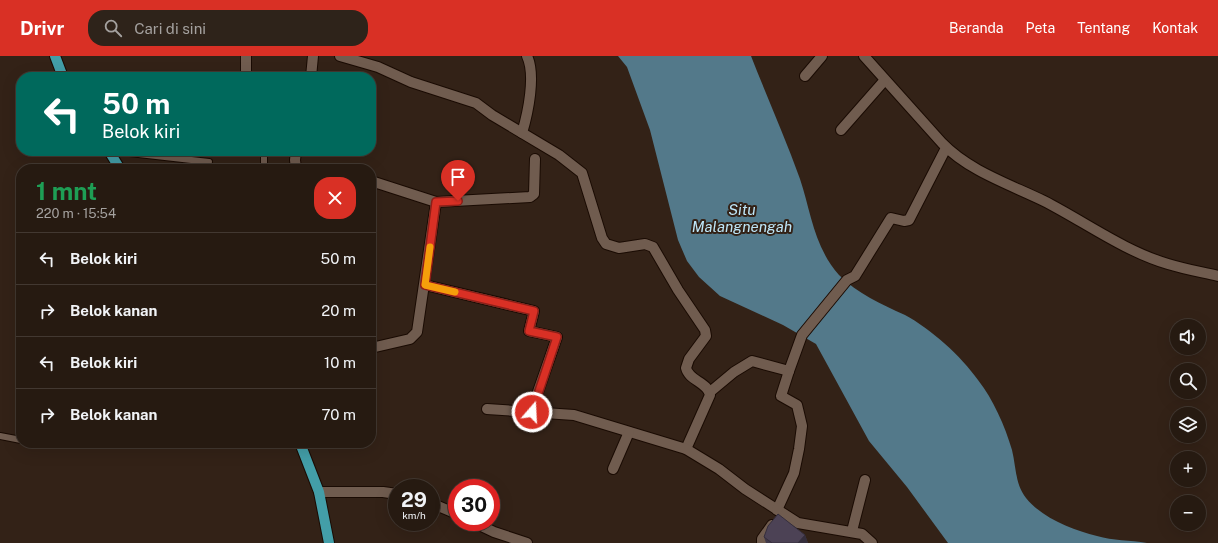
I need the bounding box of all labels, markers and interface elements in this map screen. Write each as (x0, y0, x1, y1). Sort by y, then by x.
search box (88, 10, 368, 46)
text: Drivr (20, 17, 64, 39)
icon: search (102, 17, 124, 39)
text: Cari di sini (134, 20, 206, 37)
text: Beranda (949, 20, 1004, 36)
text: Peta (1026, 20, 1055, 36)
text: Tentang (1077, 20, 1130, 36)
text: Kontak (1152, 20, 1198, 36)
text: 50 m (102, 87, 170, 120)
icon: left (36, 88, 88, 140)
text: Belok kiri (102, 121, 180, 142)
pin (441, 160, 475, 201)
icon: arrive (447, 166, 469, 188)
text: 1 mnt (36, 177, 97, 205)
button: close (314, 177, 356, 219)
water label: Situ Malangnengah (692, 201, 792, 235)
text: 220 m · 15:54 (36, 206, 116, 221)
icon: left (36, 248, 58, 270)
text: Belok kiri (70, 250, 137, 267)
text: 50 m (321, 250, 356, 267)
icon: right (36, 300, 58, 322)
text: Belok kanan (70, 302, 157, 319)
text: 20 m (321, 302, 356, 319)
map controls (1170, 319, 1206, 531)
button: sound (1170, 319, 1206, 355)
icon: left (36, 352, 58, 374)
text: Belok kiri (70, 354, 137, 371)
text: 10 m (324, 354, 356, 371)
button: search (1170, 363, 1206, 399)
position arrow (511, 391, 553, 433)
icon: right (36, 404, 58, 426)
text: Belok kanan (70, 406, 157, 423)
text: 70 m (321, 406, 356, 423)
button: layers (1170, 407, 1206, 443)
button: + (1170, 451, 1206, 487)
speed limit sign: 30 (448, 479, 500, 531)
text: 29 (401, 488, 427, 512)
button: − (1170, 495, 1206, 531)
text: km/h (402, 509, 426, 521)

